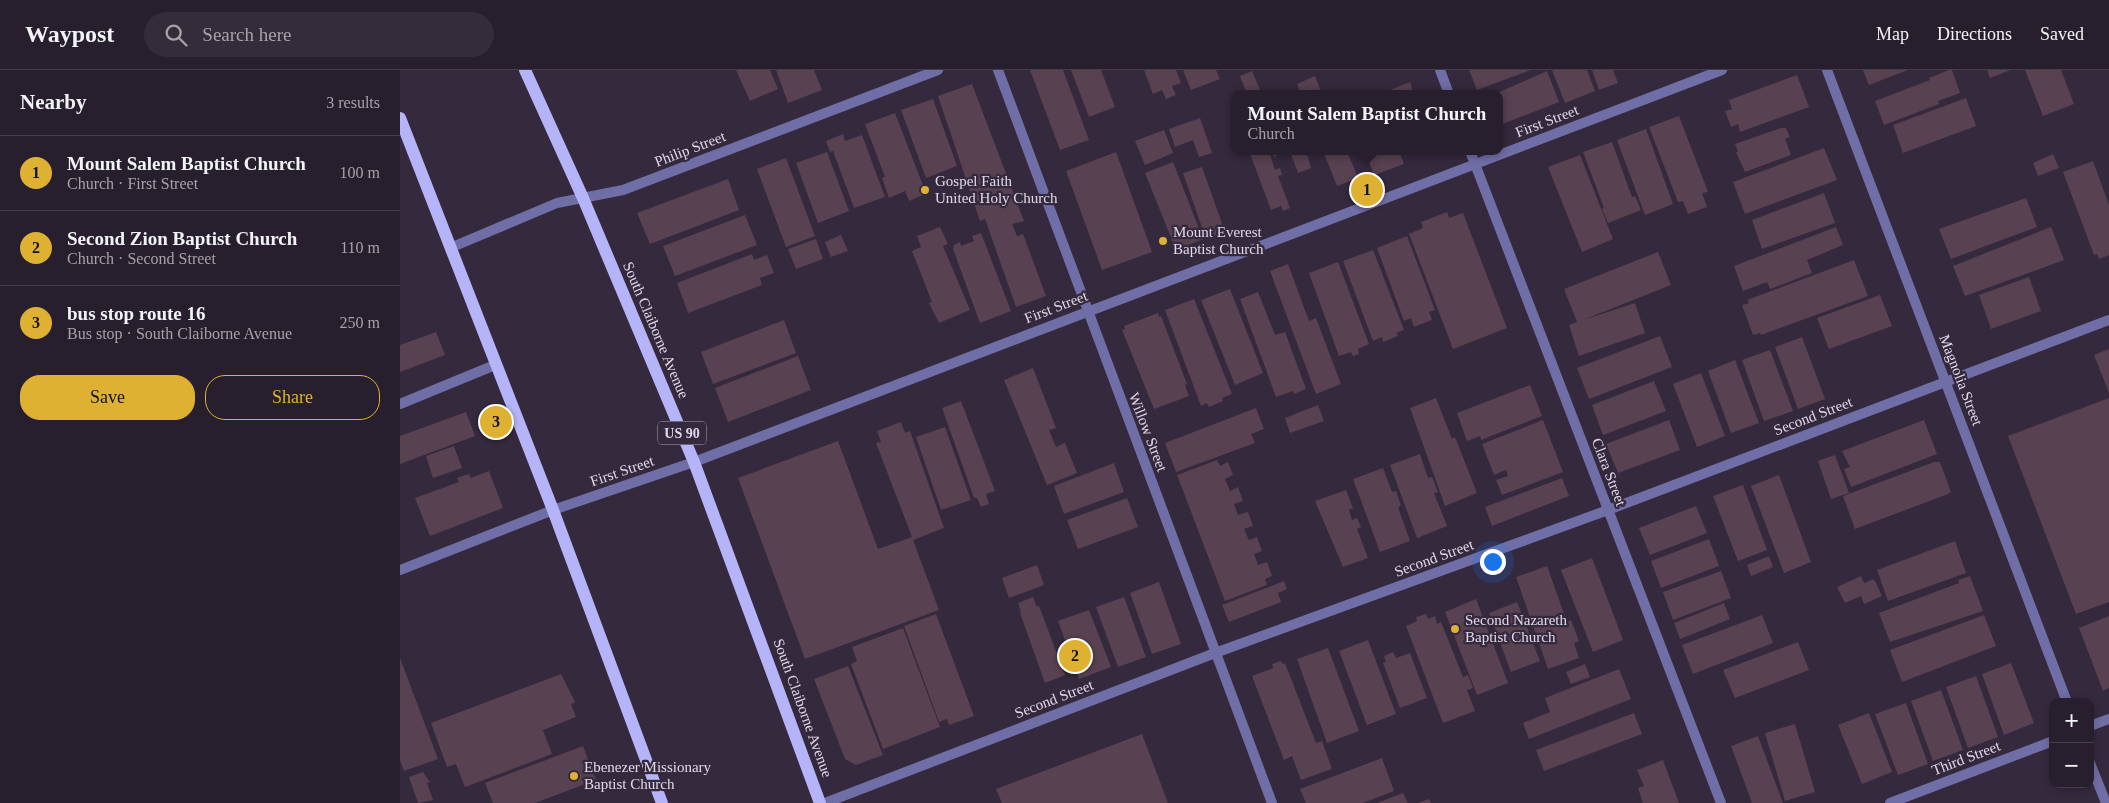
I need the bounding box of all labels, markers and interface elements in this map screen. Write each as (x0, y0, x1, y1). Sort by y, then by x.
search box (144, 12, 494, 57)
text: Waypost (25, 21, 114, 47)
icon: search (162, 21, 190, 49)
text: Search here (202, 24, 292, 45)
text: Map (1876, 24, 1909, 44)
text: Directions (1937, 24, 2012, 44)
text: Saved (2040, 24, 2084, 44)
text: Nearby (20, 90, 87, 114)
popup (1231, 90, 1503, 155)
text: 3 results (326, 94, 380, 111)
street label: First Street (1513, 101, 1582, 140)
text: Mount Salem Baptist Church (1248, 103, 1486, 124)
text: Church (1248, 125, 1295, 142)
street label: Philip Street (652, 128, 728, 170)
text: Mount Salem Baptist Church (67, 153, 306, 174)
text: 1 (32, 164, 40, 181)
text: 100 m (340, 164, 380, 181)
pin: 1 (1351, 171, 1383, 209)
place label: Gospel Faith United Holy Church (935, 173, 1058, 206)
text: Church · First Street (67, 175, 198, 192)
marker: Gospel Faith United Holy Church (919, 184, 931, 196)
place label: Mount Everest Baptist Church (1173, 224, 1264, 257)
text: Second Zion Baptist Church (67, 228, 297, 249)
marker: Mount Everest Baptist Church (1157, 235, 1169, 247)
text: 2 (32, 239, 40, 256)
text: 110 m (340, 239, 380, 256)
text: Church · Second Street (67, 250, 216, 267)
street label: South Claiborne Avenue (620, 260, 692, 401)
street label: First Street (1022, 287, 1091, 326)
text: bus stop route 16 (67, 303, 205, 324)
text: 3 (32, 314, 40, 331)
text: 250 m (340, 314, 380, 331)
text: Bus stop · South Claiborne Avenue (67, 325, 292, 342)
street label: Magnolia Street (1936, 332, 1986, 429)
button: Save (20, 375, 195, 420)
button: Share (205, 375, 380, 420)
street label: Willow Street (1126, 390, 1171, 474)
street label: Second Street (1771, 393, 1855, 438)
pin: 3 (480, 403, 512, 441)
road number: US 90 (658, 422, 706, 444)
street label: Clara Street (1589, 436, 1630, 509)
street label: First Street (588, 452, 657, 489)
street label: Second Street (1392, 536, 1476, 580)
your location (1480, 549, 1506, 575)
place label: Second Nazareth Baptist Church (1465, 612, 1568, 645)
marker: Second Nazareth Baptist Church (1449, 623, 1461, 635)
street label: South Claiborne Avenue (770, 636, 836, 780)
pin: 2 (1059, 637, 1091, 675)
street label: Second Street (1012, 676, 1096, 721)
map controls (2049, 698, 2094, 788)
button: + (2049, 698, 2094, 743)
street label: Third Street (1929, 737, 2003, 778)
button: − (2049, 743, 2094, 788)
place label: Ebenezer Missionary Baptist Church (584, 759, 712, 792)
marker: Ebenezer Missionary Baptist Church (568, 770, 580, 782)

